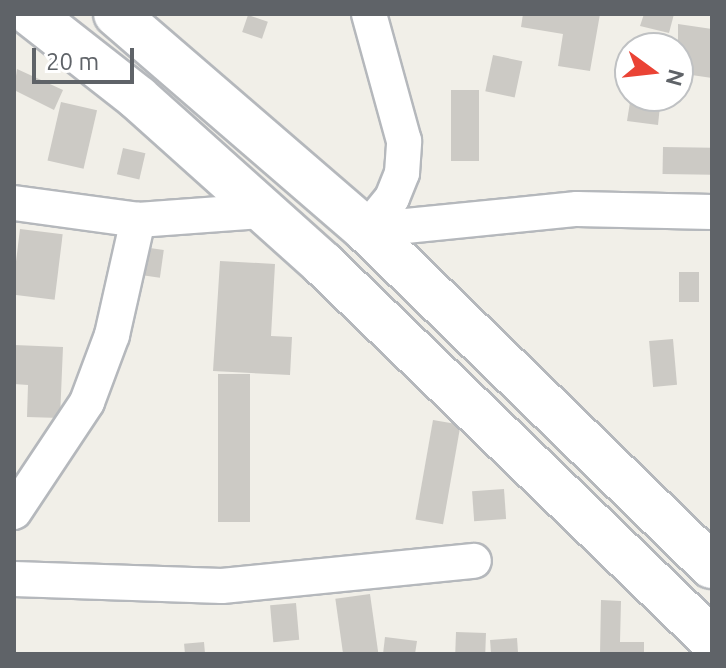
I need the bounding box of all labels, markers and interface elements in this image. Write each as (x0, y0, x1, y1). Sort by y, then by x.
scale bar (36, 32, 138, 82)
north arrow (614, 32, 694, 112)
text: 20 m (46, 48, 99, 75)
text: N (662, 67, 690, 89)

